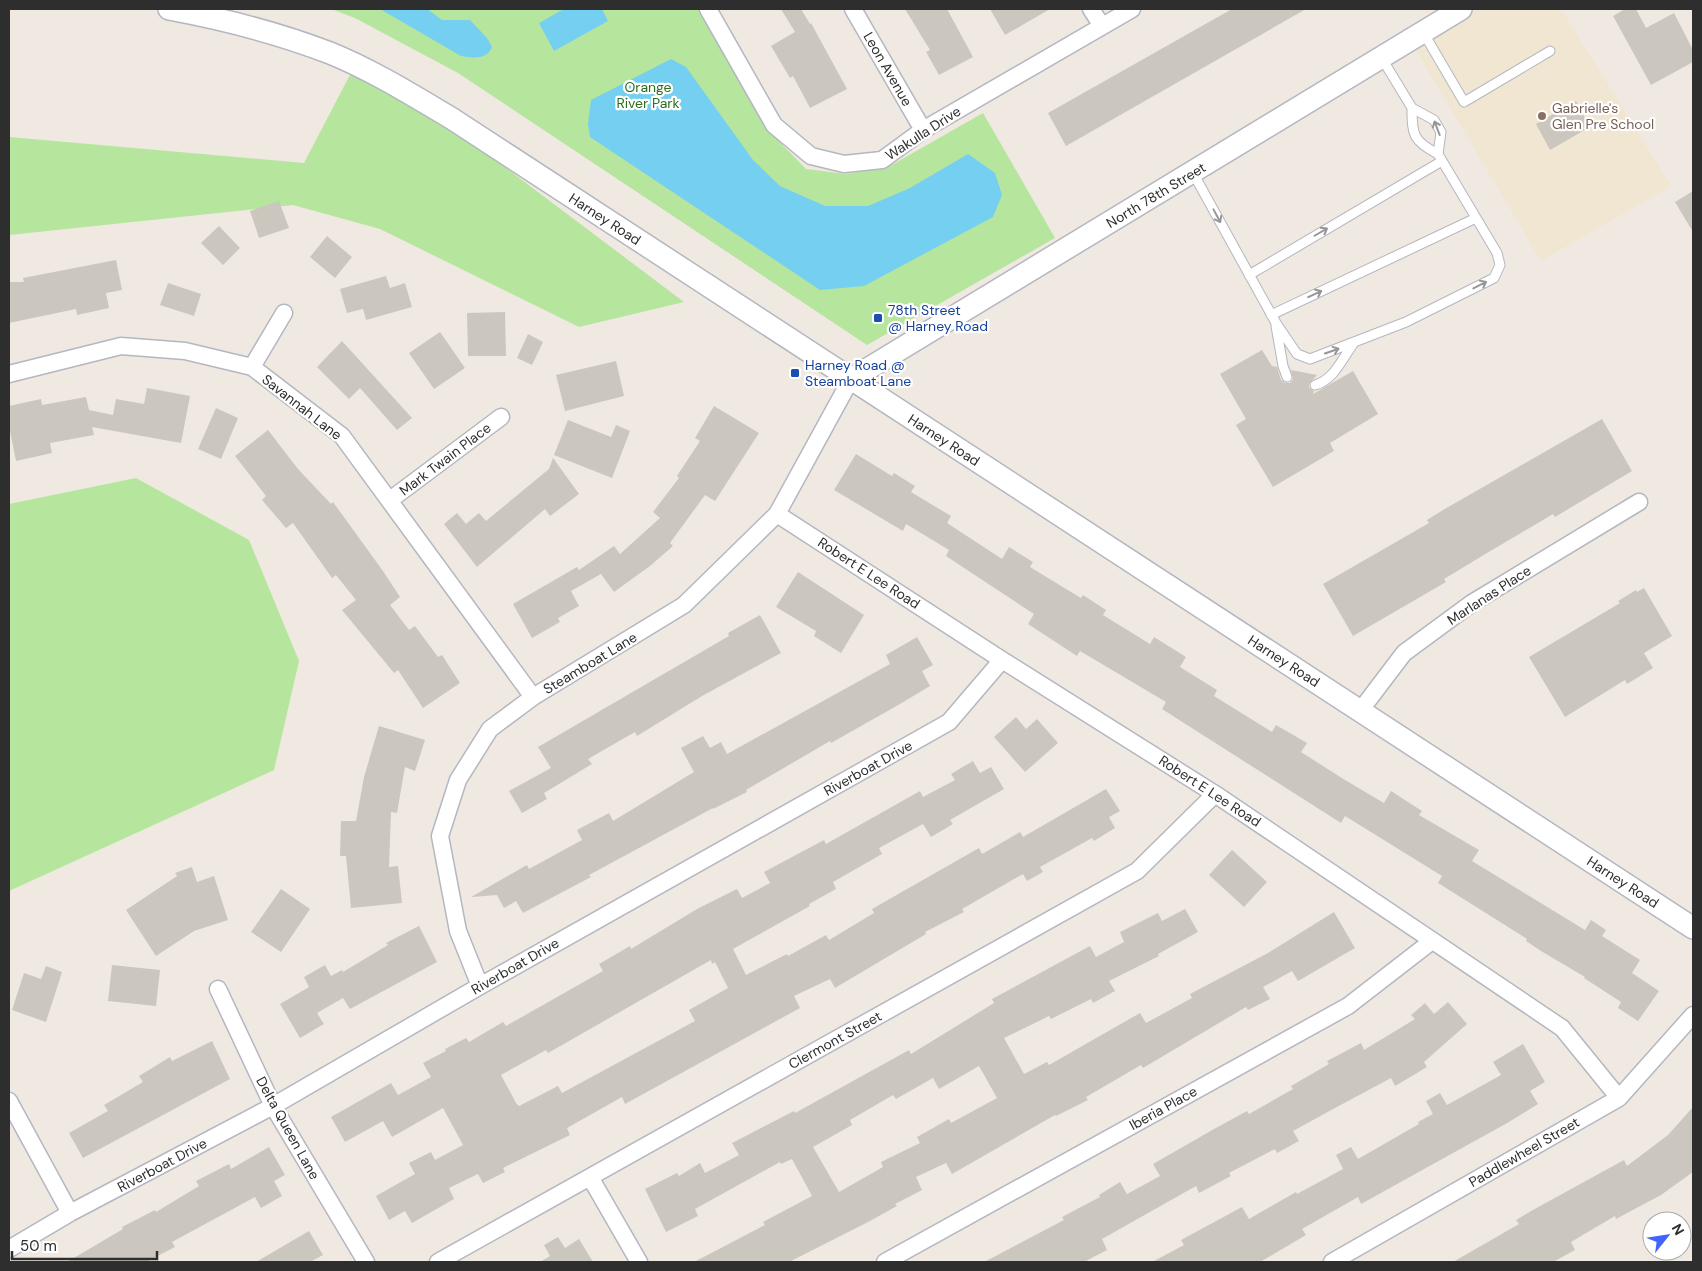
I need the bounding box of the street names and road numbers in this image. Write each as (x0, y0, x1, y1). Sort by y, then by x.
street label: Leon Avenue (860, 29, 916, 109)
street label: Wakulla Drive (882, 102, 964, 164)
street label: North 78th Street (1103, 158, 1209, 232)
street label: Harney Road (566, 189, 644, 249)
street label: Savannah Lane (258, 370, 346, 444)
street label: Harney Road (905, 410, 983, 470)
street label: Mark Twain Place (395, 419, 495, 499)
street label: Robert E Lee Road (815, 533, 923, 613)
street label: Marlanas Place (1444, 561, 1534, 629)
street label: Steamboat Lane (540, 628, 640, 698)
street label: Harney Road (1245, 631, 1323, 691)
street label: Riverboat Drive (820, 736, 916, 800)
street label: Robert E Lee Road (1156, 751, 1264, 831)
street label: Harney Road (1584, 852, 1662, 912)
street label: Riverboat Drive (468, 934, 562, 998)
street label: Clermont Street (785, 1007, 885, 1073)
street label: Delta Queen Lane (252, 1073, 324, 1183)
street label: Iberia Place (1126, 1082, 1200, 1134)
street label: Paddlewheel Street (1465, 1113, 1583, 1191)
street label: Riverboat Drive (114, 1134, 210, 1196)

